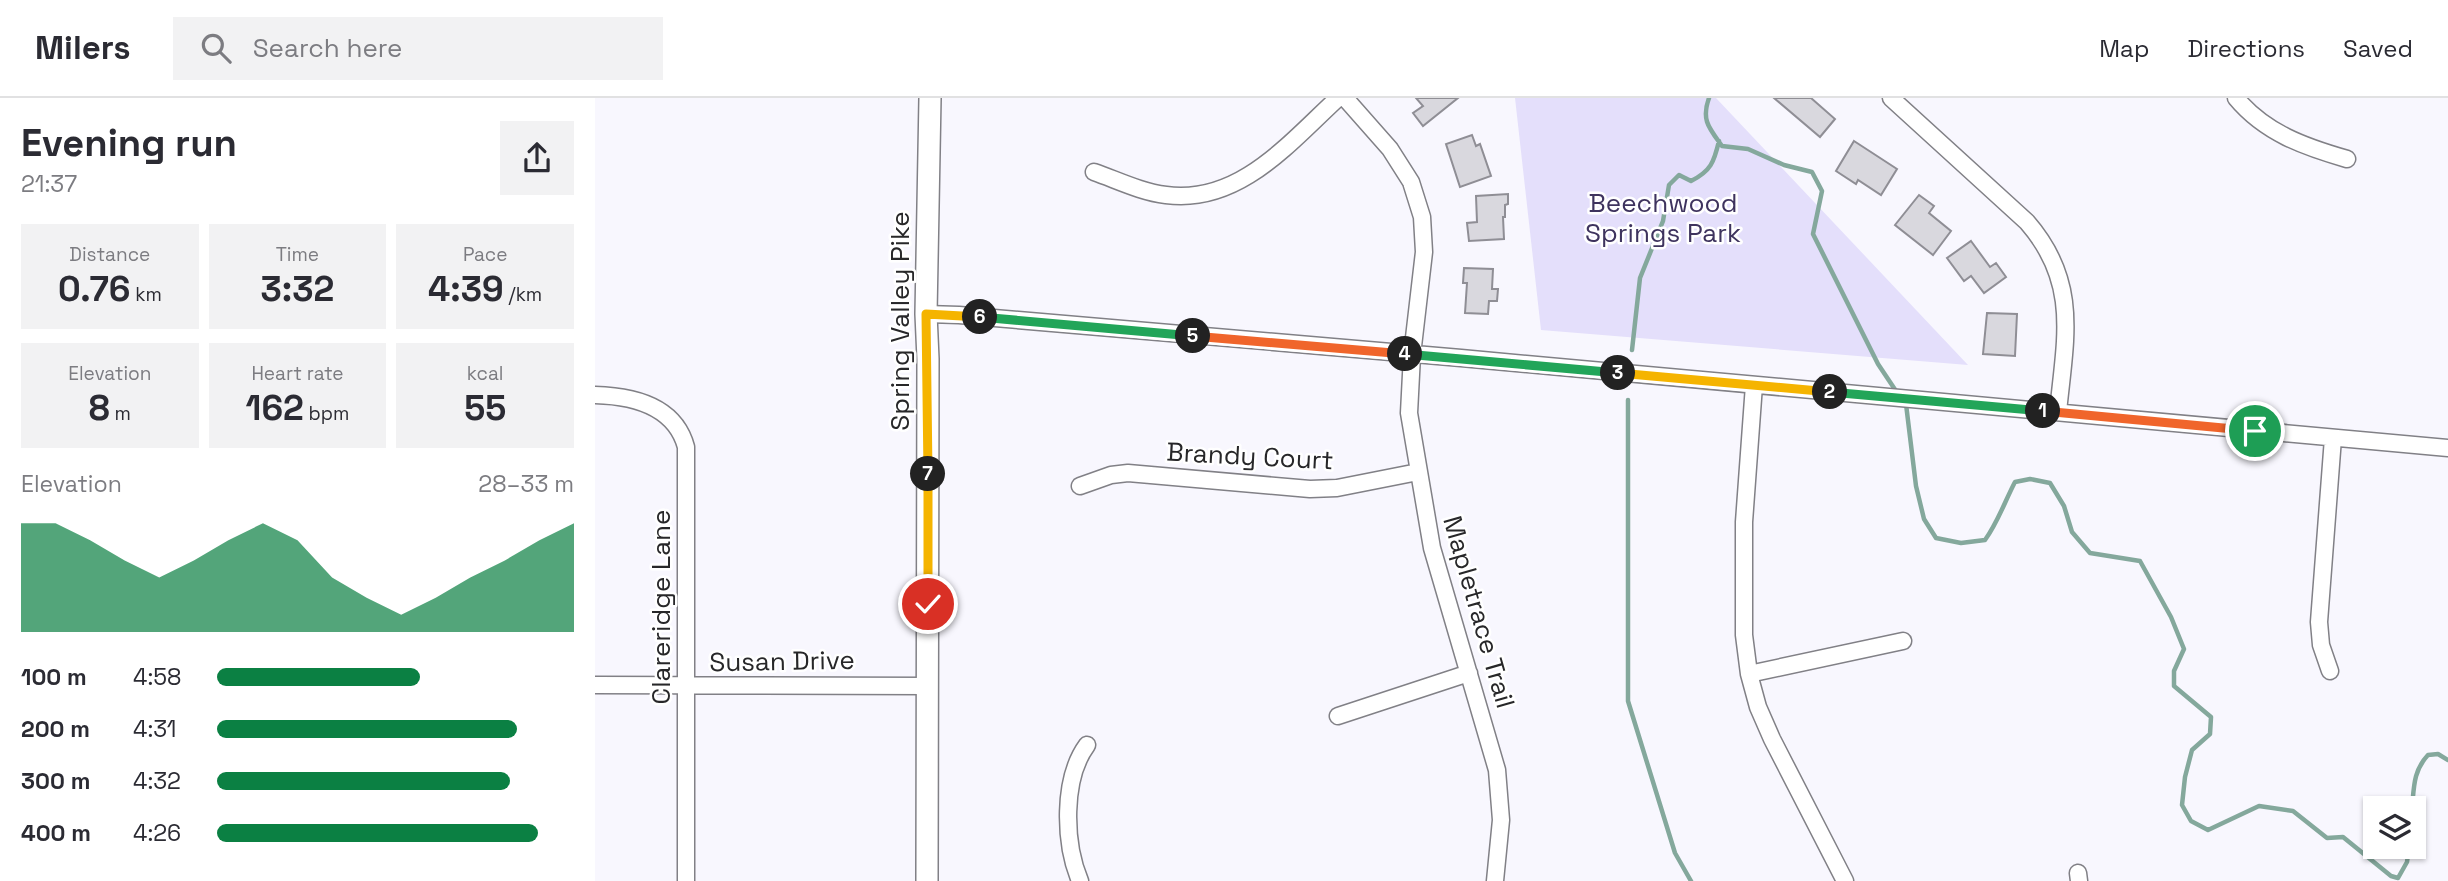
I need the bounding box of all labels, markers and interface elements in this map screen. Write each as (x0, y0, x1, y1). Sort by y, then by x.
search box (173, 17, 663, 80)
text: Milers (35, 27, 131, 69)
icon: search (197, 29, 235, 67)
text: Search here (253, 31, 403, 65)
text: Map (2099, 33, 2149, 64)
text: Directions (2187, 33, 2305, 64)
text: Saved (2343, 33, 2413, 64)
text: Evening run (21, 119, 237, 167)
button: share (500, 121, 574, 195)
text: 21:37 (21, 169, 77, 199)
park label: Beechwood Springs Park (1585, 186, 1741, 250)
street label: Spring Valley Pike (883, 211, 917, 431)
text: Distance (69, 242, 150, 267)
text: Time (276, 242, 319, 267)
text: Pace (463, 242, 507, 267)
text: 0.76 (58, 267, 130, 311)
text: 3:32 (261, 267, 334, 311)
text: 4:39 (428, 267, 504, 311)
text: km (130, 282, 162, 307)
text: /km (504, 282, 542, 307)
pin: 6 (963, 300, 997, 334)
text: 6 (974, 304, 985, 329)
pin: 5 (1175, 318, 1211, 354)
text: 5 (1187, 323, 1198, 348)
pin: 4 (1387, 336, 1423, 372)
text: 4 (1398, 341, 1411, 366)
pin: 3 (1601, 356, 1635, 390)
text: 3 (1612, 360, 1623, 385)
text: Elevation (68, 361, 151, 386)
text: Heart rate (251, 361, 344, 386)
text: kcal (467, 361, 504, 386)
pin: 2 (1813, 374, 1847, 410)
text: 2 (1824, 379, 1835, 404)
text: 8 (89, 386, 110, 430)
text: 162 (246, 386, 304, 430)
text: 55 (464, 386, 506, 430)
pin: 1 (2025, 394, 2061, 428)
text: 1 (2038, 398, 2047, 423)
text: m (110, 401, 131, 426)
text: bpm (304, 401, 349, 426)
pin (2225, 401, 2285, 461)
icon: arrive (2236, 412, 2274, 450)
street label: Brandy Court (1166, 435, 1334, 477)
pin: 7 (911, 456, 945, 492)
text: 7 (922, 461, 933, 486)
text: Elevation (21, 469, 122, 499)
text: 28–33 m (478, 469, 574, 499)
street label: Clareridge Lane (644, 510, 678, 704)
street label: Mapletrace Trail (1435, 512, 1523, 712)
pin (898, 574, 958, 634)
icon: check (909, 585, 947, 623)
street label: Susan Drive (709, 643, 855, 679)
text: 100 m (21, 662, 87, 692)
text: 4:58 (133, 662, 181, 692)
text: 200 m (21, 714, 90, 744)
text: 4:31 (133, 714, 176, 744)
text: 300 m (21, 766, 90, 796)
text: 4:32 (133, 766, 181, 796)
map controls (2363, 796, 2426, 859)
button: layers (2363, 796, 2426, 859)
text: 400 m (21, 818, 91, 848)
text: 4:26 (133, 818, 181, 848)

